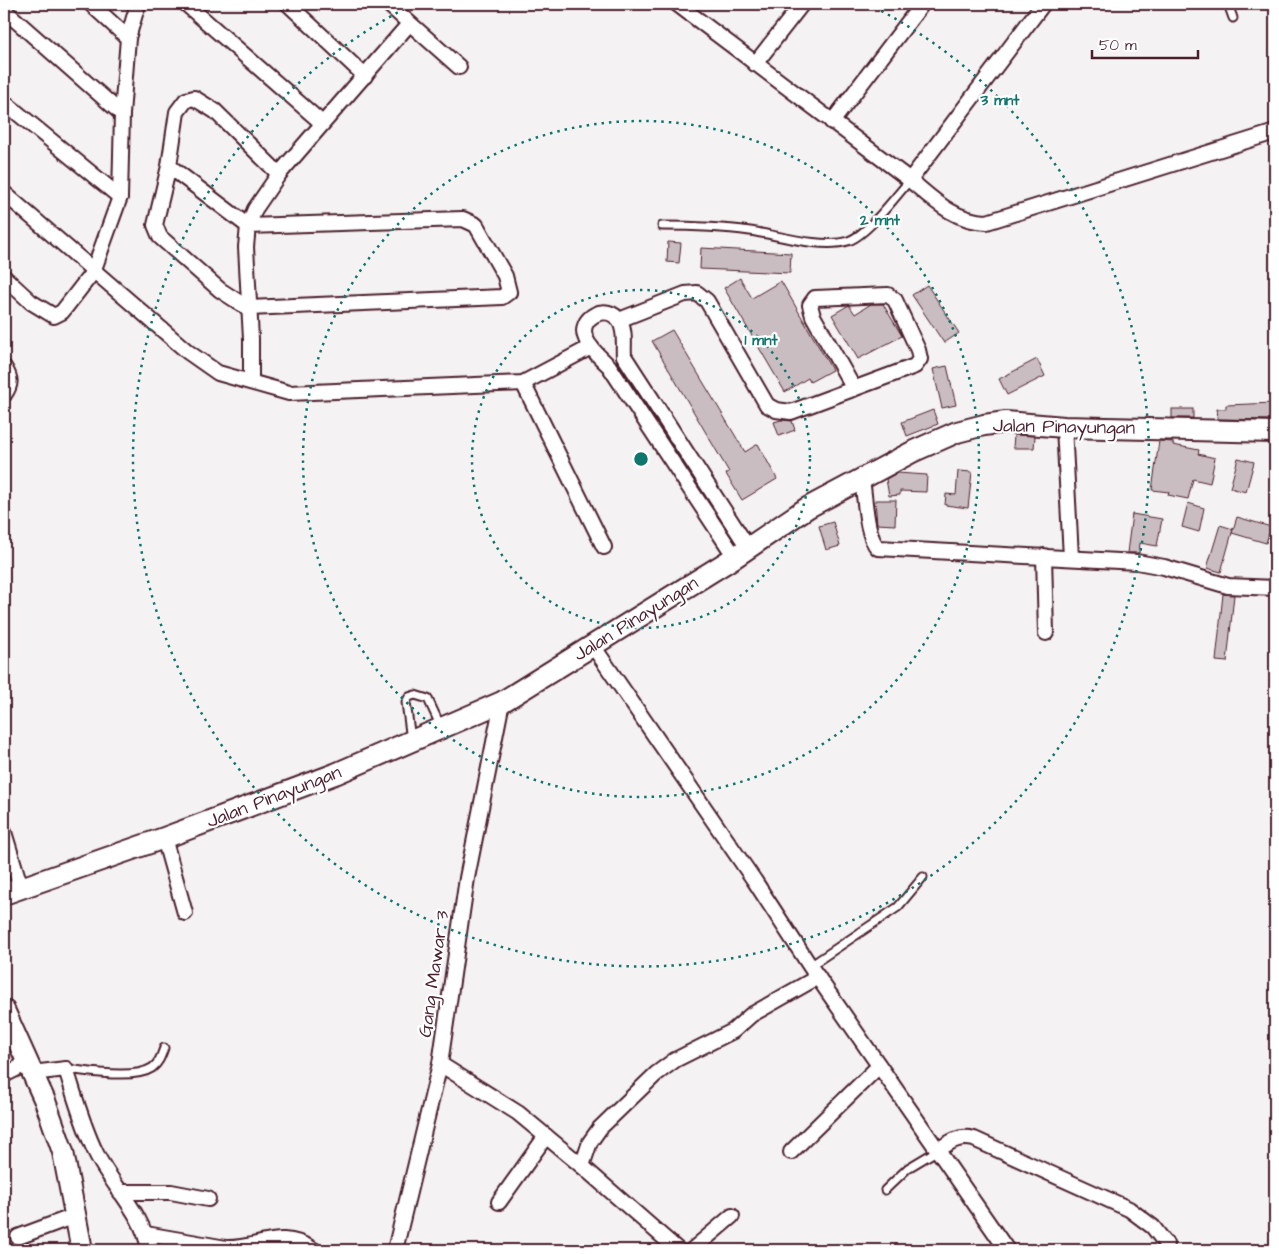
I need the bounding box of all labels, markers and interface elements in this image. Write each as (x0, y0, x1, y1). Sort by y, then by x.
scale bar (1092, 28, 1198, 60)
text: 50 m (1099, 35, 1137, 56)
text: 3 mnt (980, 90, 1020, 111)
text: 2 mnt (859, 210, 901, 231)
text: 1 mnt (744, 330, 779, 351)
street label: Jalan Pinayungan (993, 412, 1135, 443)
centre of rings (632, 450, 650, 468)
street label: Jalan Pinayungan (569, 570, 704, 669)
street label: Jalan Pinayungan (203, 759, 346, 836)
street label: Gang Mawar 3 (412, 908, 457, 1039)

